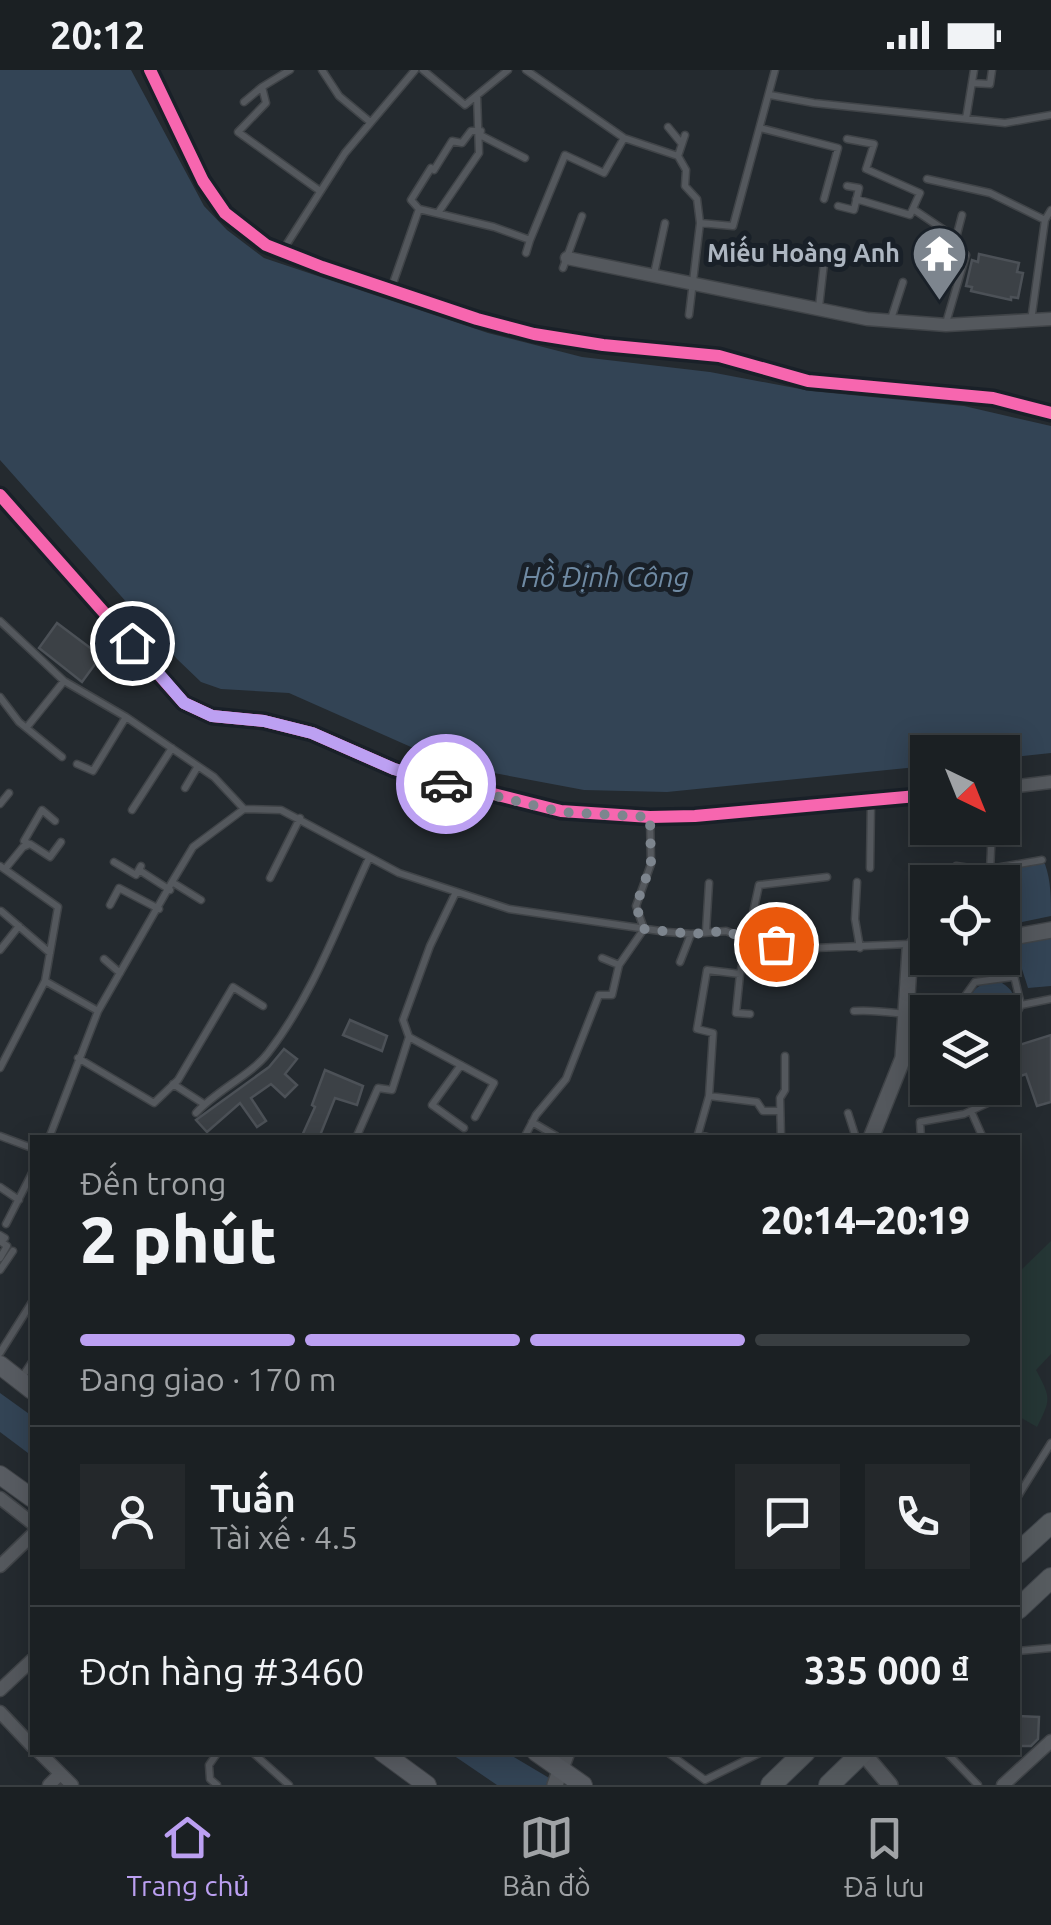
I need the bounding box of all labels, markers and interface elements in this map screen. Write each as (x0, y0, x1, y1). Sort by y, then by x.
text: 20:12 (50, 14, 145, 56)
temple icon: Miếu Hoàng Anh (909, 223, 969, 302)
place label: Miếu Hoàng Anh (707, 235, 900, 267)
water label: Hồ Định Công (521, 558, 689, 592)
pin (90, 601, 175, 686)
icon: home (105, 616, 160, 671)
courier (396, 734, 496, 834)
north arrow (910, 735, 1020, 845)
map controls (910, 735, 1020, 1105)
icon: car (419, 757, 474, 812)
button: locate (910, 865, 1020, 975)
pin (734, 902, 819, 987)
icon: bag (749, 917, 804, 972)
button: layers (910, 995, 1020, 1105)
text: Đến trong (80, 1165, 226, 1201)
text: 20:14–20:19 (761, 1199, 970, 1241)
text: 2 phút (80, 1202, 277, 1275)
text: Đang giao · 170 m (80, 1361, 336, 1397)
button: person (80, 1464, 185, 1569)
button: chat (735, 1464, 840, 1569)
button: phone (865, 1464, 970, 1569)
text: Tuấn (210, 1477, 296, 1519)
text: Tài xế · 4.5 (210, 1519, 358, 1555)
text: 335 000 ₫ (804, 1649, 970, 1691)
text: Đơn hàng #3460 (80, 1650, 364, 1692)
tab: Trang chủ (126, 1810, 249, 1903)
tab: Bản đồ (502, 1810, 591, 1903)
tab: Đã lưu (844, 1811, 924, 1902)

